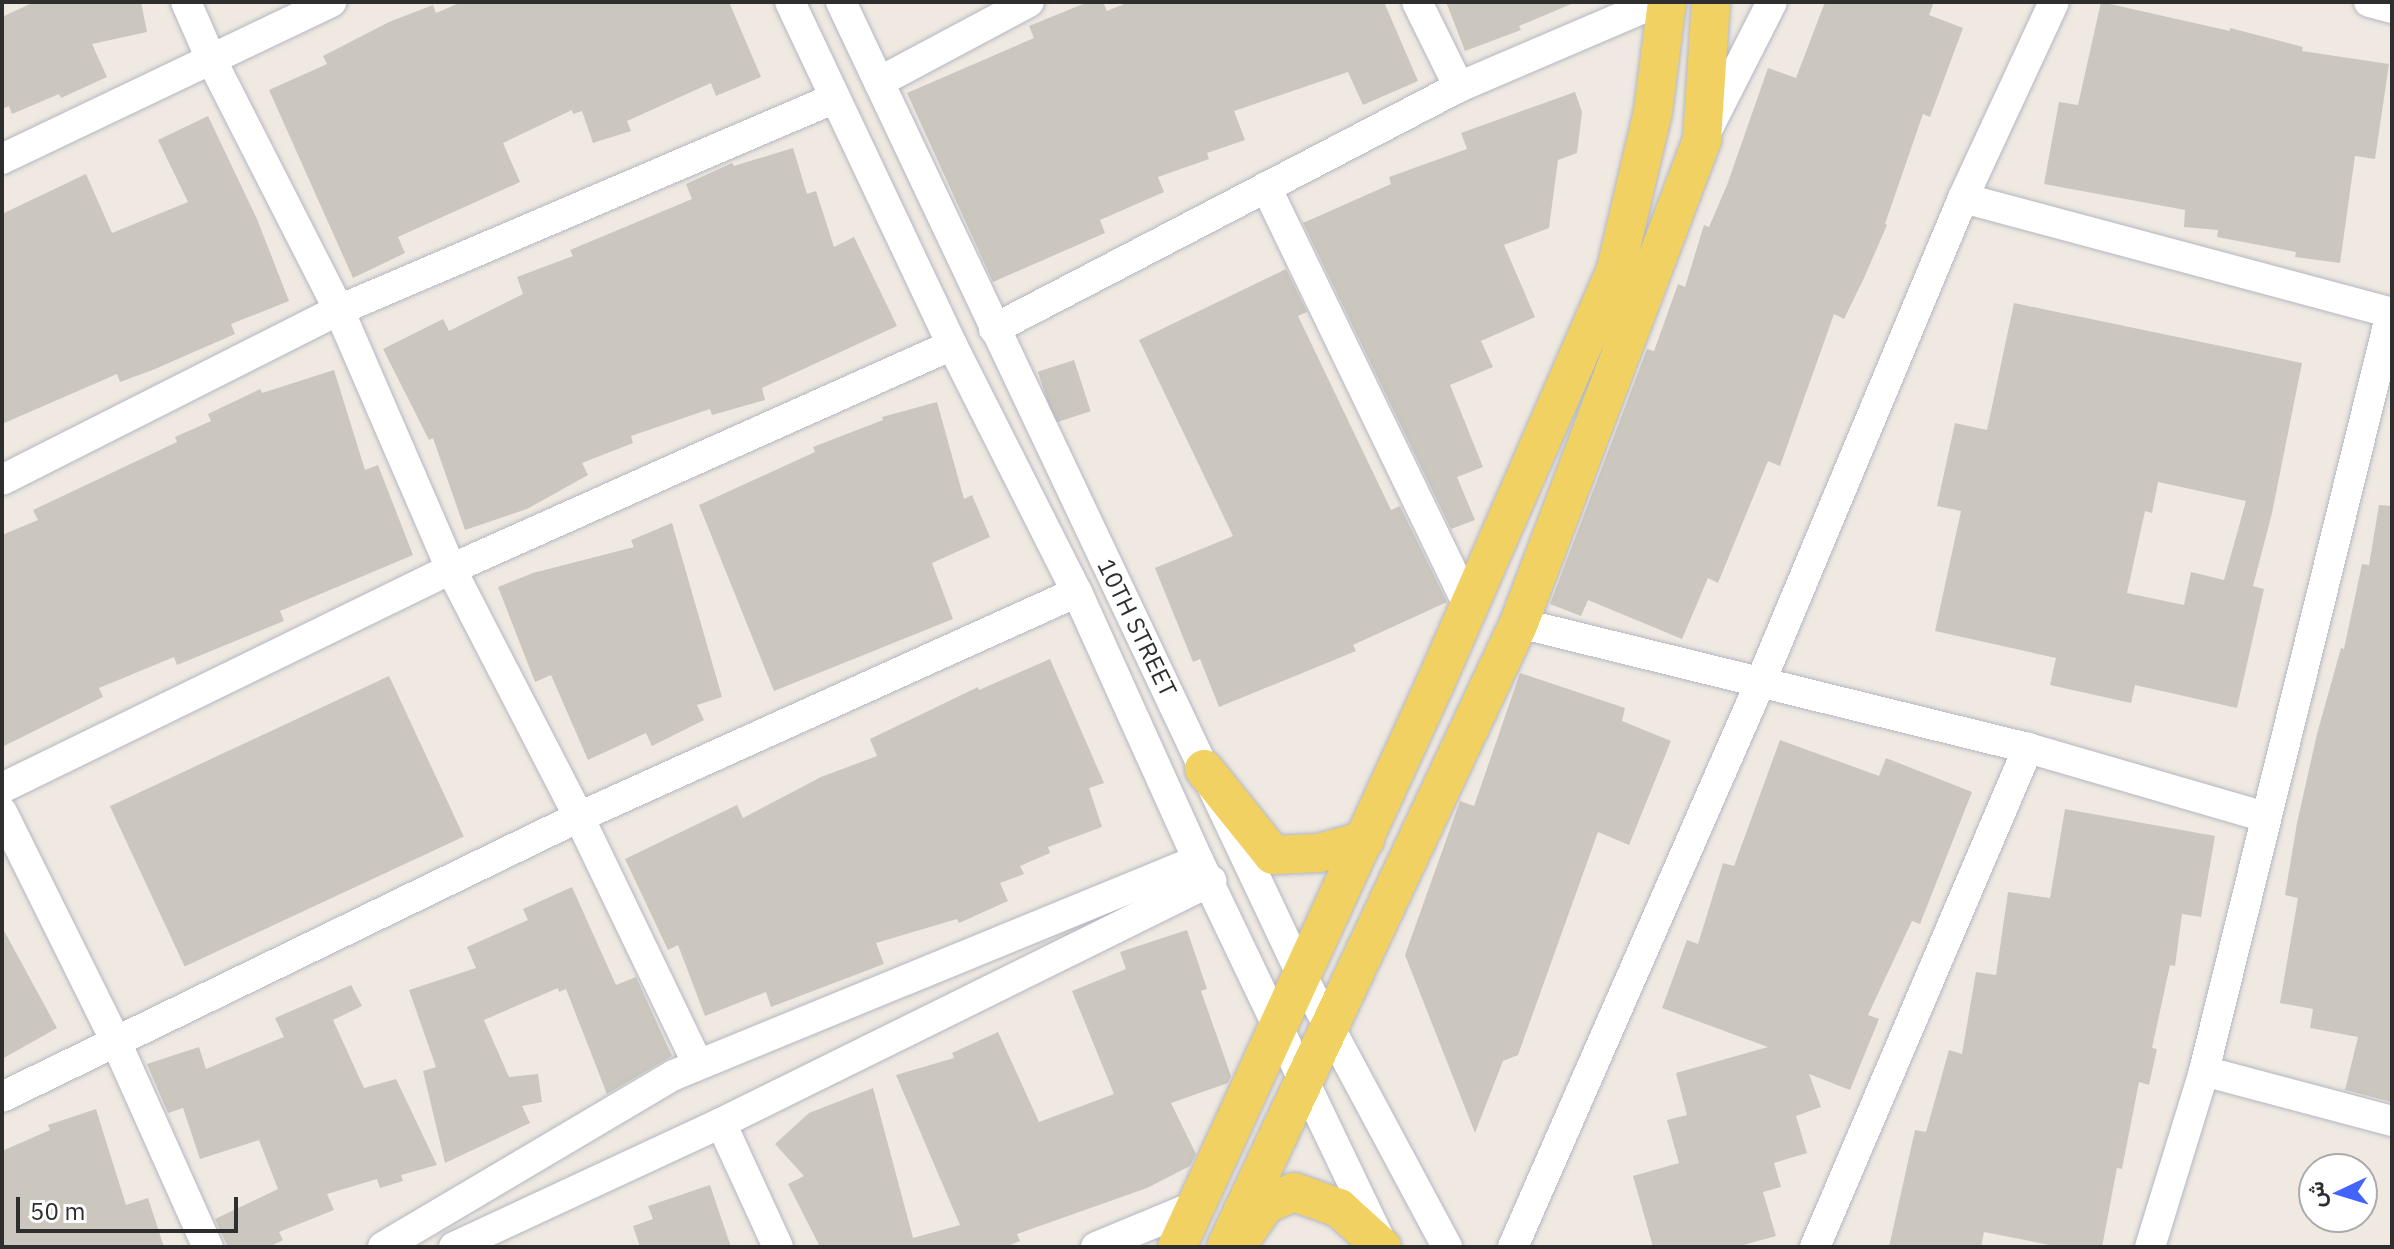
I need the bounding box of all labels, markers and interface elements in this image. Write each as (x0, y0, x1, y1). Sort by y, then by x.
street label: 10TH STREET (1091, 554, 1183, 702)
north arrow (2298, 1153, 2378, 1233)
text: ش (2300, 1180, 2331, 1209)
scale bar (20, 1181, 242, 1231)
text: 50 m (30, 1195, 85, 1227)

